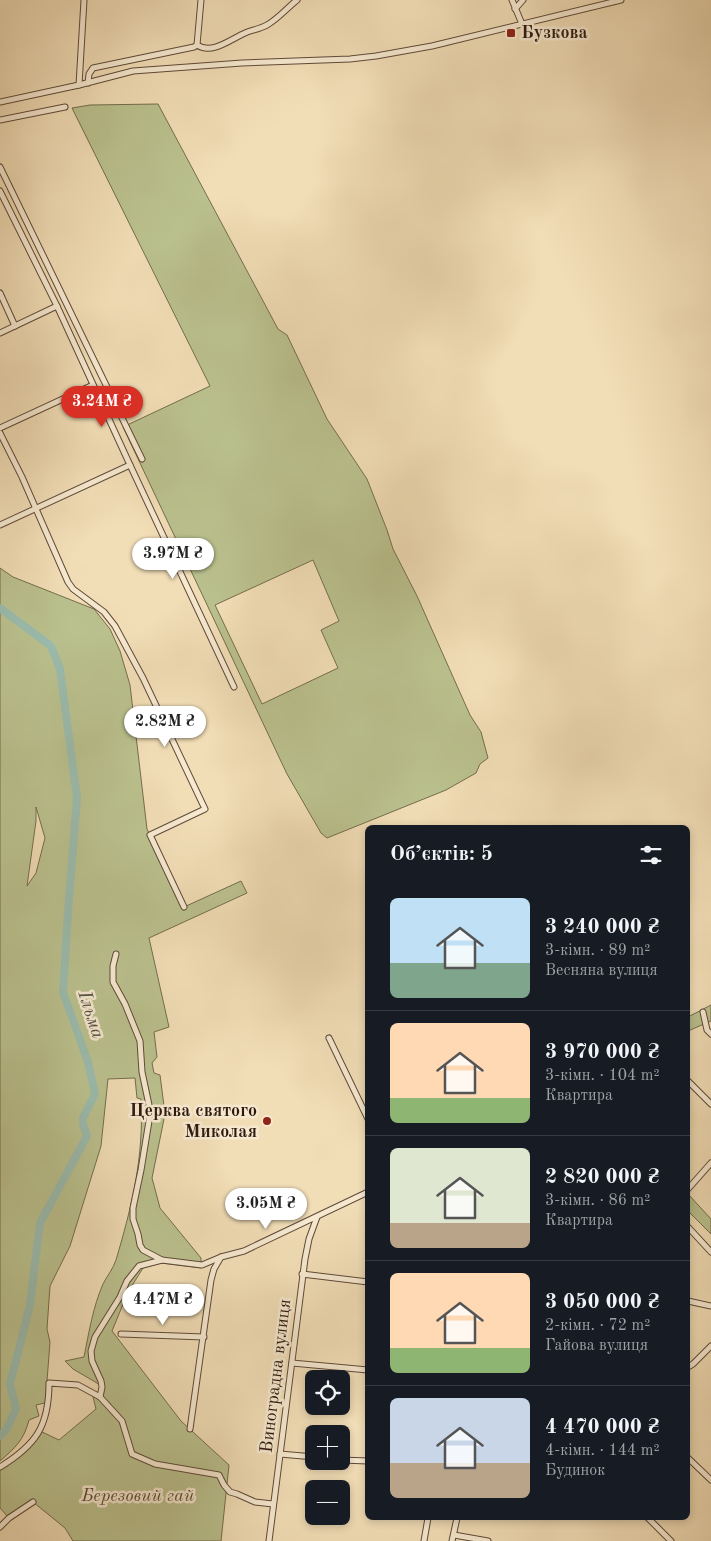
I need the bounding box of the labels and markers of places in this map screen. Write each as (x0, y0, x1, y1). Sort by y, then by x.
place label: Бузкова (521, 24, 588, 42)
marker: Бузкова (505, 27, 517, 39)
pin: 3.24M ₴ (56, 386, 148, 428)
pin: 3.97M ₴ (127, 538, 219, 580)
pin: 2.82M ₴ (119, 706, 211, 748)
place label: Церква святого Миколая (130, 1102, 257, 1141)
marker: Церква святого Миколая (261, 1115, 273, 1127)
pin: 3.05M ₴ (220, 1188, 312, 1230)
pin: 4.47M ₴ (117, 1284, 209, 1326)

